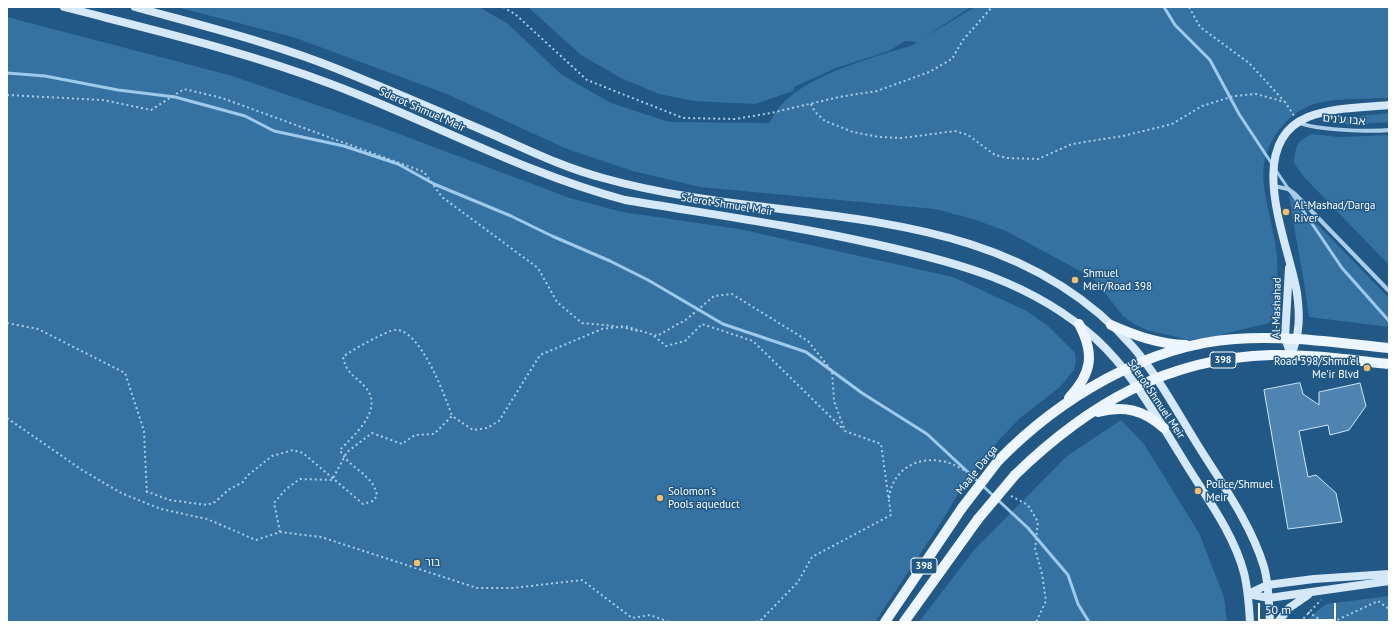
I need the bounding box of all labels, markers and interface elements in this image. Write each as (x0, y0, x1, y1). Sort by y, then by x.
street label: Sderot Shmuel Meir (377, 85, 467, 135)
street label: אבו ע'נים (1322, 112, 1366, 128)
street label: Sderot Shmuel Meir (680, 191, 774, 219)
place label: Al-Mashad/Darga River (1294, 199, 1375, 225)
marker: Al-Mashad/Darga River (1281, 207, 1291, 217)
place label: Shmuel Meir/Road 398 (1083, 267, 1152, 293)
marker: Shmuel Meir/Road 398 (1070, 275, 1080, 285)
street label: Al-Mashahad (1270, 277, 1284, 339)
road number: 398 (1210, 352, 1236, 368)
place label: Road 398/Shmu'el Me'ir Blvd (1274, 355, 1359, 381)
street label: Sderot Shmuel Meir (1125, 357, 1187, 441)
marker: Road 398/Shmu'el Me'ir Blvd (1362, 363, 1372, 373)
street label: Maale Darga (953, 443, 1001, 497)
place label: Police/Shmuel Meir (1206, 478, 1274, 504)
place label: Solomon's Pools aqueduct (668, 485, 740, 511)
marker: Police/Shmuel Meir (1193, 486, 1203, 496)
marker: Solomon's Pools aqueduct (655, 493, 665, 503)
place label: בור (425, 556, 440, 570)
marker: בור (412, 558, 422, 568)
road number: 398 (911, 558, 937, 574)
scale bar (1260, 595, 1338, 621)
text: 50 m (1265, 602, 1291, 617)

